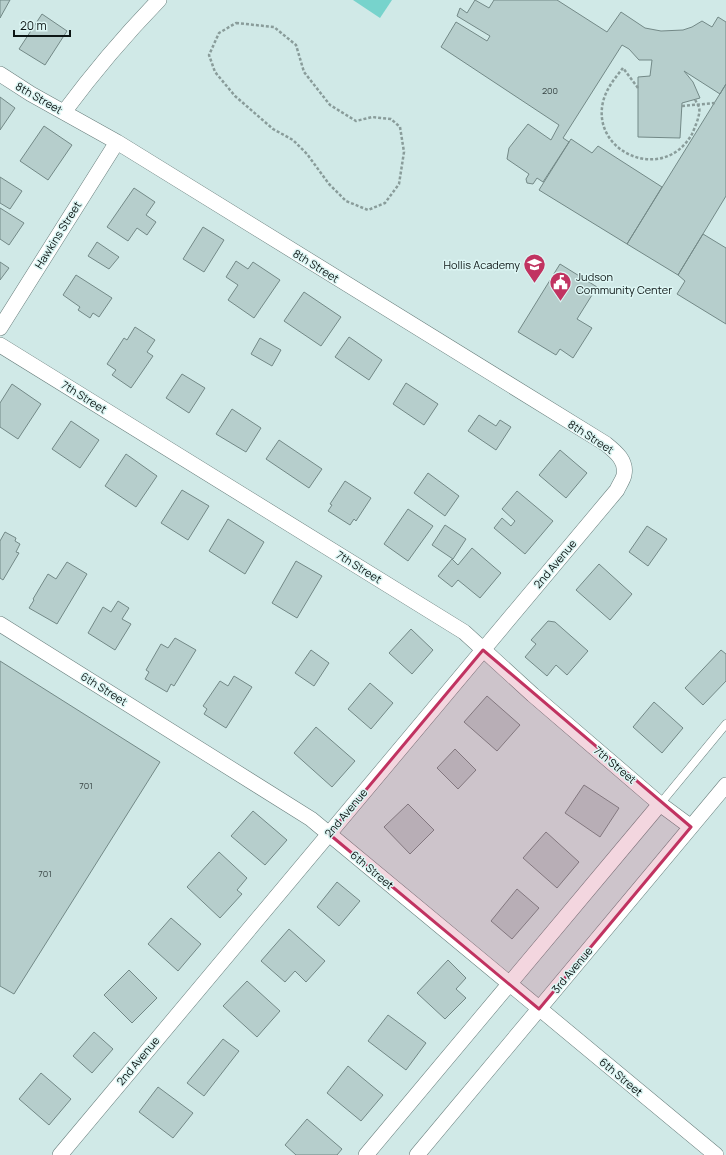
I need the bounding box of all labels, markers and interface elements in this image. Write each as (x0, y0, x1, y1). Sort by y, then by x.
scale bar (14, 12, 70, 38)
text: 20 m (20, 17, 47, 34)
street label: 8th Street (13, 78, 65, 117)
house number: 200 (542, 84, 558, 97)
street label: Hawkins Street (31, 198, 84, 271)
street label: 8th Street (290, 245, 342, 286)
school or university icon: Hollis Academy (522, 252, 548, 285)
place label: Hollis Academy (443, 257, 520, 272)
place label: Judson Community Center (576, 269, 672, 297)
public building icon: Judson Community Center (548, 270, 574, 303)
street label: 7th Street (59, 377, 110, 416)
street label: 8th Street (565, 416, 617, 457)
street label: 2nd Avenue (530, 536, 580, 591)
street label: 7th Street (334, 547, 385, 586)
street label: 6th Street (78, 668, 130, 709)
street label: 7th Street (591, 742, 640, 787)
house number: 701 (79, 779, 93, 792)
street label: 2nd Avenue (321, 785, 371, 840)
street label: 6th Street (347, 847, 397, 892)
house number: 701 (38, 867, 52, 880)
street label: 3rd Avenue (548, 943, 596, 996)
street label: 2nd Avenue (113, 1033, 163, 1088)
street label: 6th Street (596, 1054, 646, 1099)

